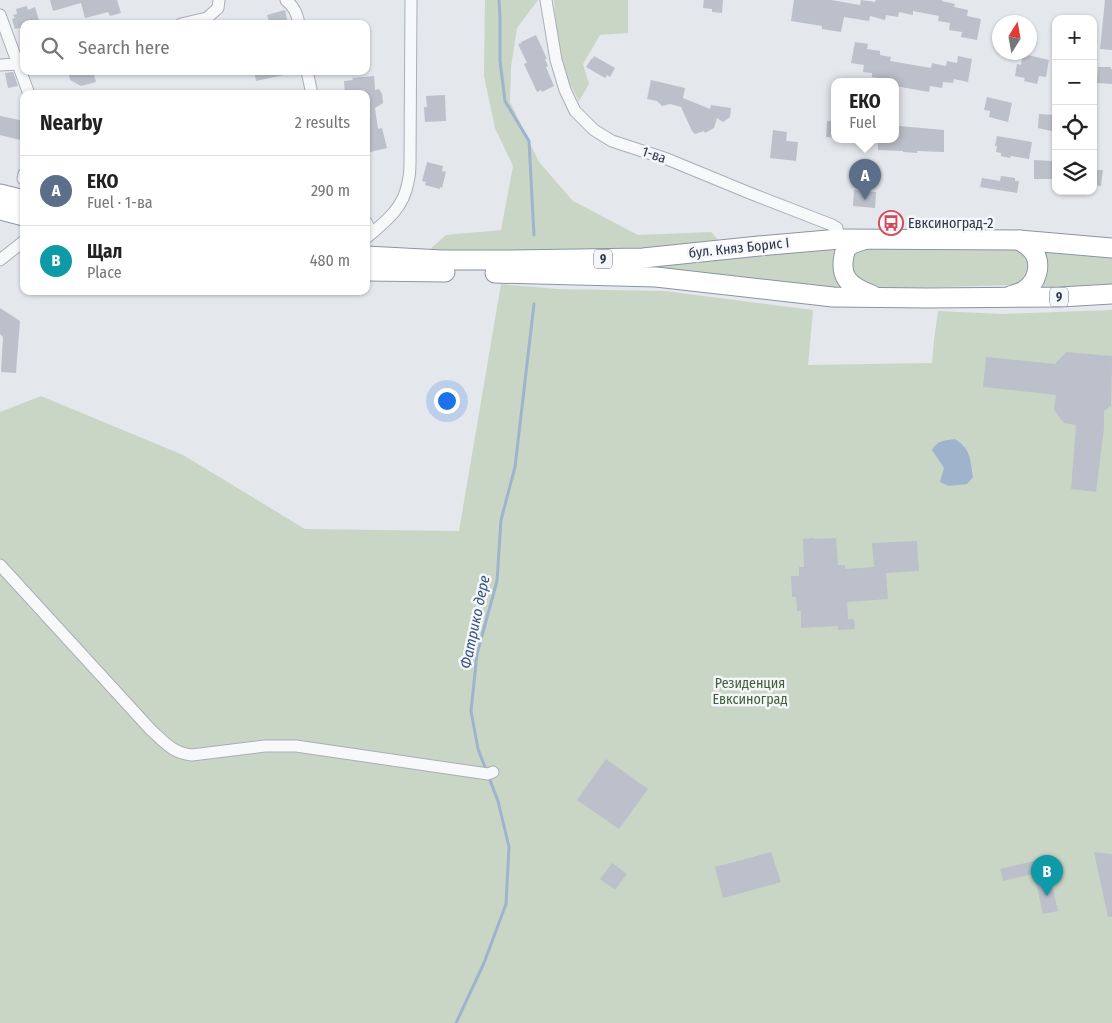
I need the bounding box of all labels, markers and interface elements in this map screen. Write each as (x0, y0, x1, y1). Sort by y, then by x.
north arrow (992, 15, 1037, 60)
map controls (1052, 15, 1097, 195)
button: + (1052, 15, 1097, 60)
search box (20, 20, 370, 75)
icon: search (38, 34, 66, 62)
text: Search here (78, 36, 170, 59)
button: − (1052, 60, 1097, 105)
popup (831, 78, 899, 143)
text: ЕКО (849, 90, 881, 113)
button: locate (1052, 105, 1097, 150)
text: Nearby (40, 110, 102, 136)
text: 2 results (295, 113, 350, 132)
text: Fuel (849, 113, 876, 132)
street label: 1-ва (640, 143, 668, 167)
button: layers (1052, 150, 1097, 195)
pin: A (849, 159, 881, 200)
text: ЕКО (87, 170, 119, 193)
text: A (52, 181, 60, 200)
text: 290 m (311, 181, 350, 200)
text: Fuel · 1-ва (87, 193, 153, 212)
bus stop icon: Евксиноград-2 (878, 210, 904, 236)
place label: Евксиноград-2 (908, 215, 993, 232)
street label: бул. Княз Борис I (688, 234, 790, 262)
text: Щал (87, 240, 122, 263)
road number: 9 (594, 250, 612, 268)
text: B (52, 251, 60, 270)
text: 480 m (310, 251, 350, 270)
text: Place (87, 263, 122, 282)
road number: 9 (1050, 288, 1068, 306)
your location (434, 388, 460, 414)
water label: Фатрико дере (456, 574, 494, 670)
park label: Резиденция Евксиноград (713, 675, 787, 708)
pin: B (1031, 855, 1063, 896)

